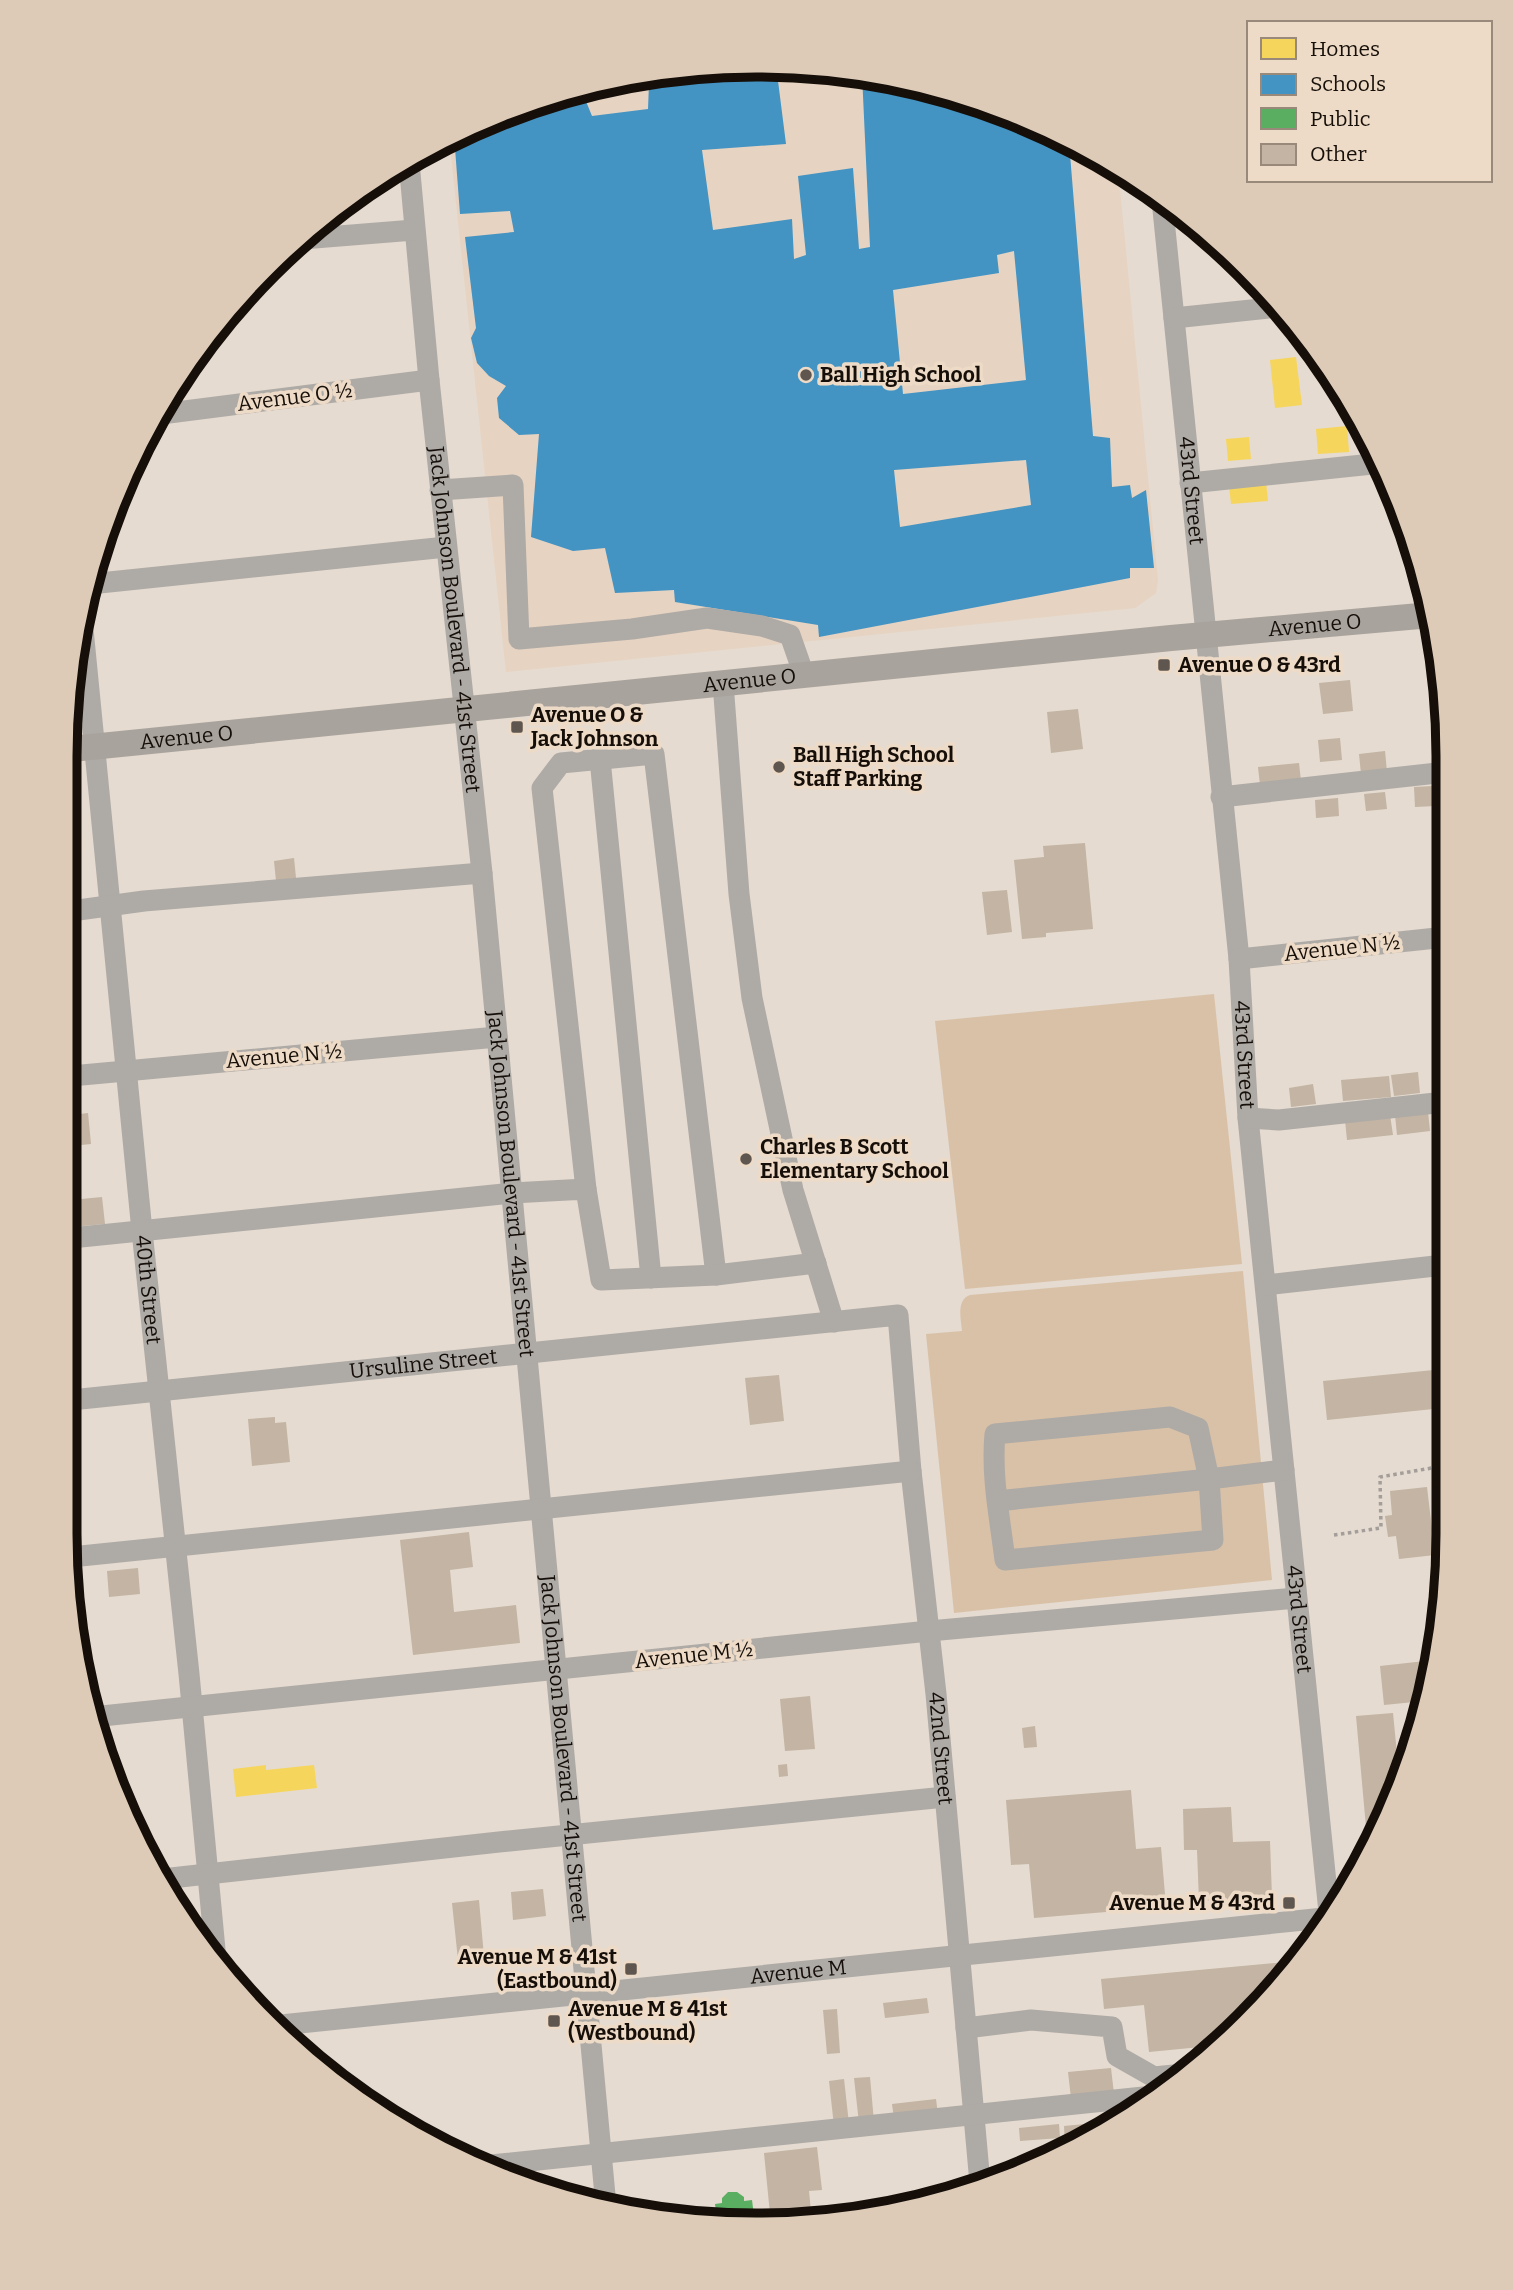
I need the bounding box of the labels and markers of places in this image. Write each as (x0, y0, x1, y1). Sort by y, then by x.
place label: Ball High School (820, 362, 982, 388)
marker: Ball High School (798, 367, 814, 383)
place label: Avenue O & 43rd (1178, 652, 1341, 678)
marker: Avenue O & 43rd (1156, 657, 1172, 673)
place label: Avenue O & Jack Johnson (530, 702, 659, 752)
marker: Avenue O & Jack Johnson (509, 719, 525, 735)
place label: Ball High School Staff Parking (793, 742, 955, 792)
marker: Ball High School Staff Parking (771, 759, 787, 775)
place label: Charles B Scott Elementary School (760, 1134, 949, 1184)
marker: Charles B Scott Elementary School (738, 1151, 754, 1167)
place label: Avenue M & 43rd (1109, 1890, 1275, 1916)
marker: Avenue M & 43rd (1281, 1895, 1297, 1911)
place label: Avenue M & 41st (Eastbound) (457, 1944, 618, 1994)
marker: Avenue M & 41st (Eastbound) (623, 1961, 639, 1977)
place label: Avenue M & 41st (Westbound) (568, 1996, 728, 2046)
marker: Avenue M & 41st (Westbound) (546, 2013, 562, 2029)

